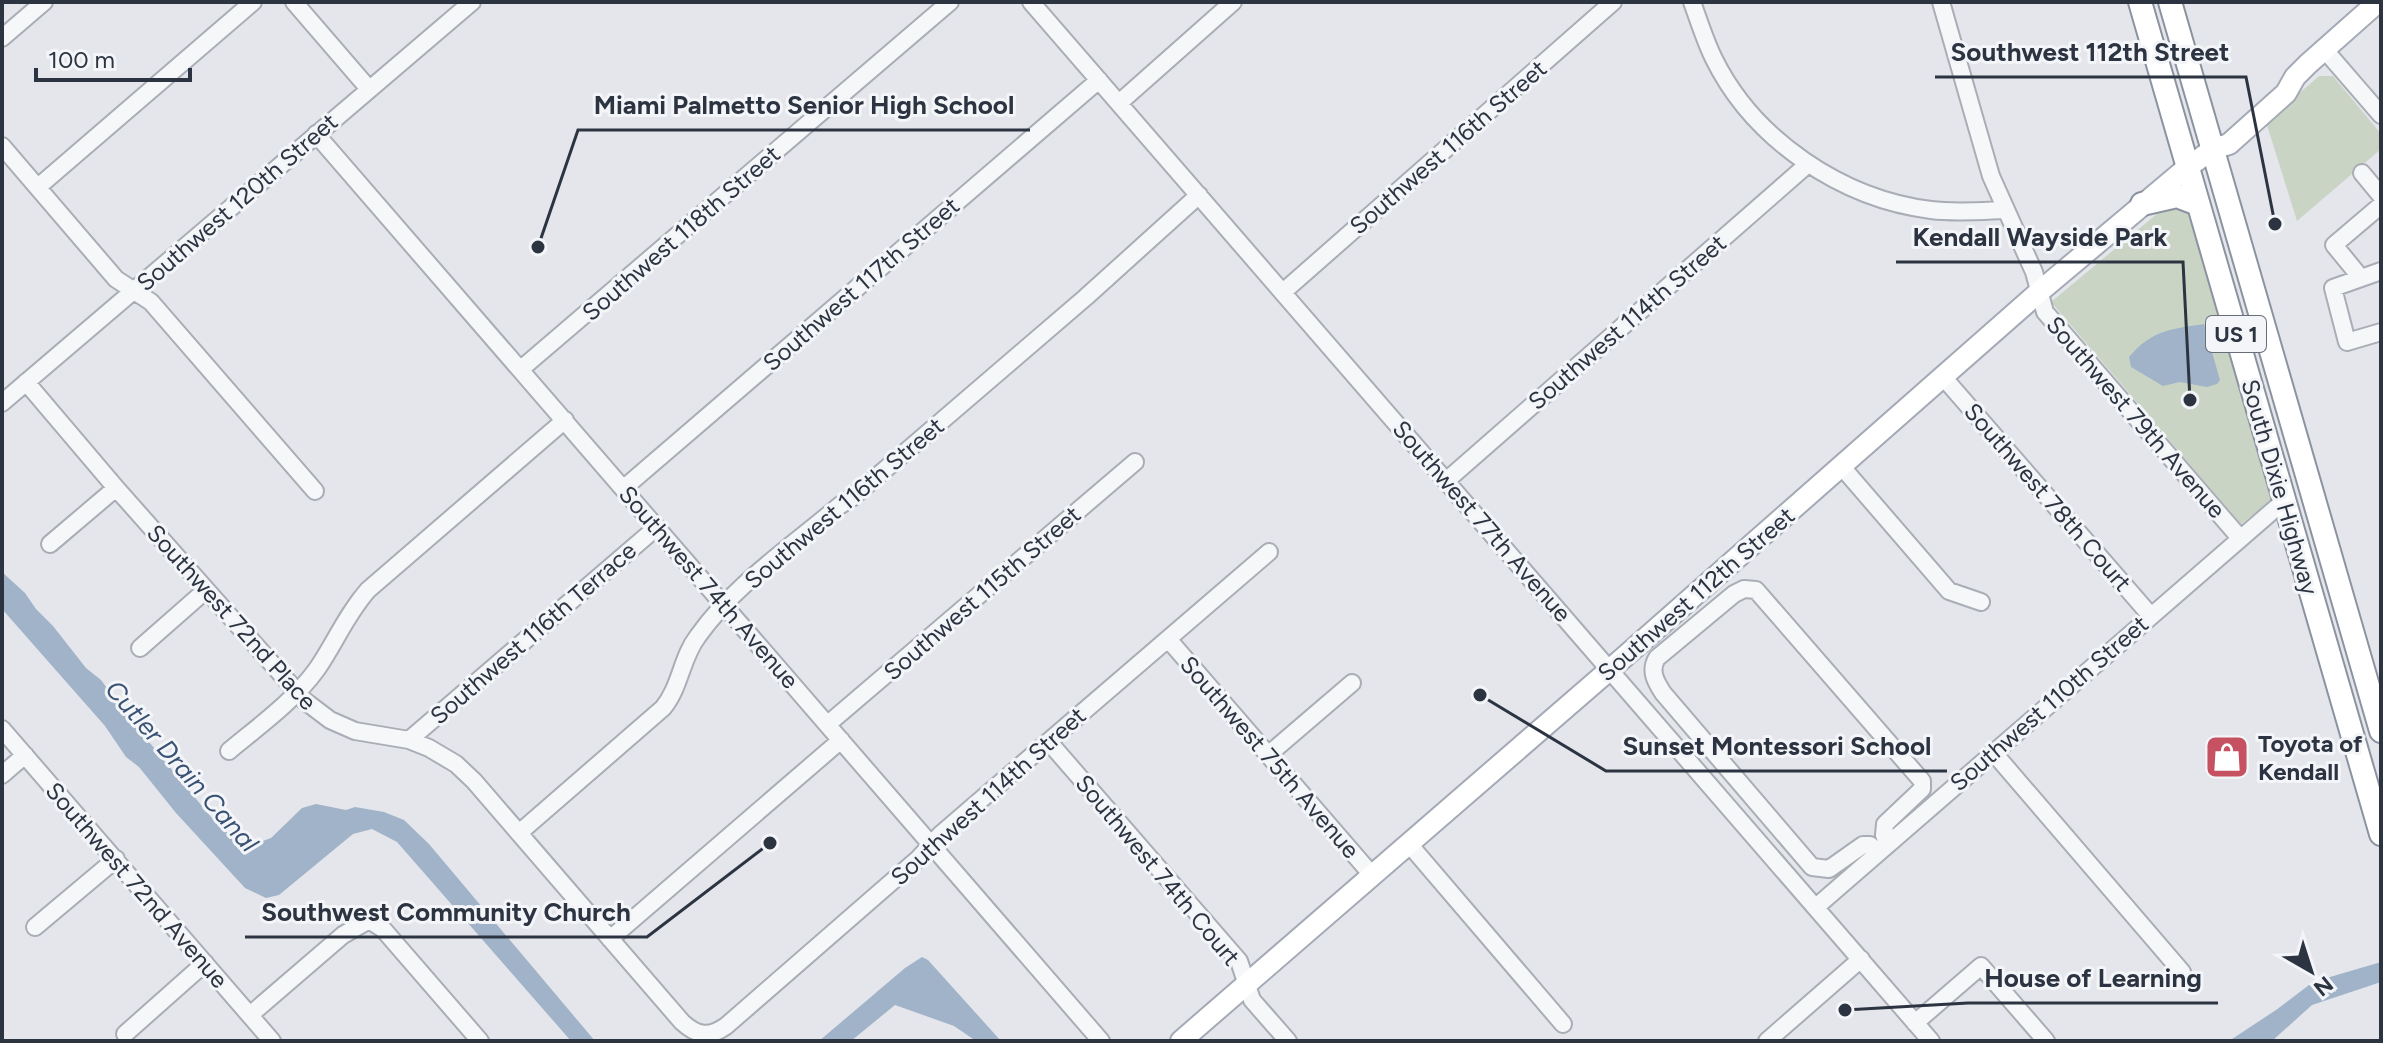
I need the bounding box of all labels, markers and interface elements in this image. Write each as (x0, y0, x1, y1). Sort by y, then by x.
callout: Southwest 112th Street (1935, 27, 2246, 77)
scale bar (36, 32, 190, 82)
text: Southwest 112th Street (1951, 36, 2229, 68)
text: 100 m (48, 45, 115, 74)
street label: Southwest 116th Street (1344, 54, 1552, 240)
callout: Miami Palmetto Senior High School (578, 80, 1030, 130)
text: Miami Palmetto Senior High School (594, 89, 1014, 121)
street label: Southwest 120th Street (131, 107, 343, 297)
street label: Southwest 118th Street (576, 139, 786, 327)
street label: Southwest 117th Street (757, 191, 965, 377)
callout: Kendall Wayside Park (1896, 212, 2183, 262)
text: Kendall Wayside Park (1912, 221, 2168, 253)
street label: Southwest 114th Street (1522, 228, 1732, 416)
street label: Southwest 79th Avenue (2040, 310, 2232, 524)
road number: US 1 (2206, 316, 2266, 352)
street label: South Dixie Highway (2235, 376, 2325, 598)
street label: Southwest 78th Court (1958, 397, 2138, 597)
street label: Southwest 116th Street (738, 411, 950, 595)
street label: Southwest 77th Avenue (1387, 414, 1577, 628)
street label: Southwest 74th Avenue (613, 480, 805, 694)
street label: Southwest 115th Street (878, 500, 1086, 686)
street label: Southwest 112th Street (1592, 501, 1800, 687)
street label: Southwest 72nd Place (141, 518, 323, 716)
street label: Southwest 116th Terrace (424, 536, 642, 730)
street label: Southwest 110th Street (1944, 609, 2154, 797)
street label: Southwest 75th Avenue (1174, 650, 1366, 864)
water label: Cutler Drain Canal (99, 674, 265, 859)
street label: Southwest 114th Street (884, 701, 1092, 891)
callout: Sunset Montessori School (1606, 721, 1947, 771)
place label: Toyota of Kendall (2258, 729, 2363, 786)
text: Sunset Montessori School (1623, 730, 1931, 762)
shop icon: Toyota of Kendall (2203, 733, 2251, 781)
street label: Southwest 74th Court (1070, 769, 1246, 971)
street label: Southwest 72nd Avenue (40, 776, 234, 994)
callout: Southwest Community Church (245, 887, 647, 937)
text: Southwest Community Church (261, 896, 631, 928)
north arrow (2271, 931, 2351, 1011)
callout: House of Learning (1968, 953, 2218, 1003)
text: House of Learning (1984, 962, 2202, 994)
text: N (2308, 970, 2338, 1002)

